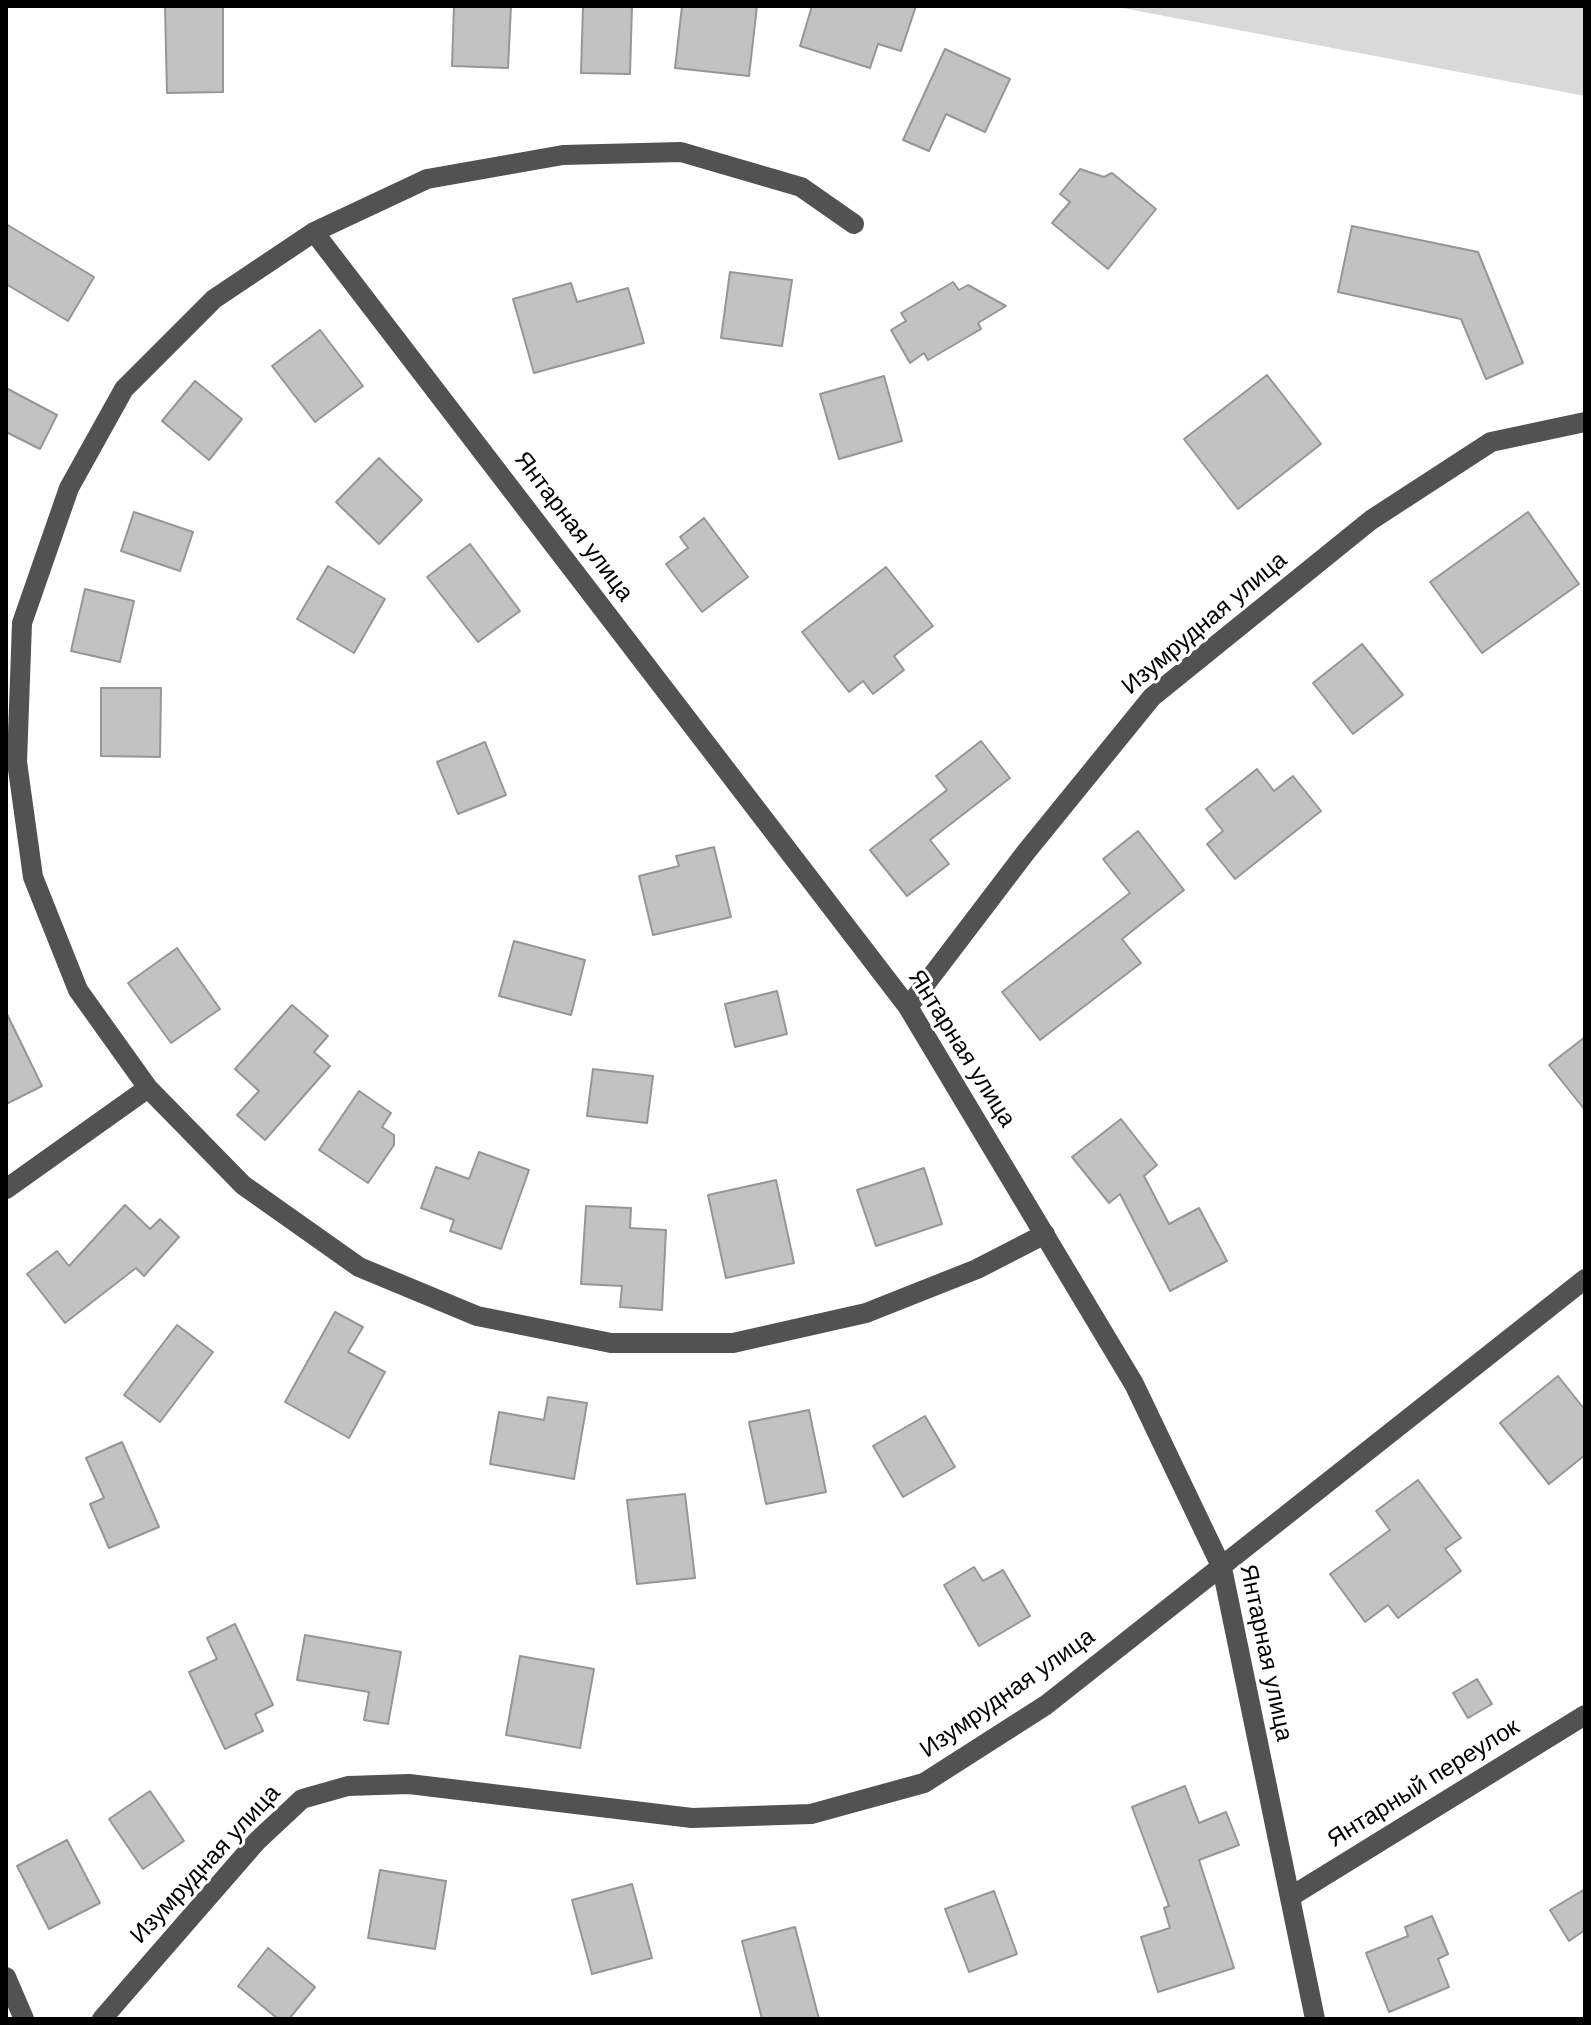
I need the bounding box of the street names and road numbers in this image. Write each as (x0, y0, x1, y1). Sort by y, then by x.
street label: Янтарная улица (507, 446, 639, 608)
street label: Изумрудная улица (1117, 547, 1293, 701)
street label: Янтарная улица (901, 965, 1021, 1133)
street label: Янтарная улица (1232, 1562, 1298, 1744)
street label: Изумрудная улица (915, 1623, 1101, 1765)
street label: Янтарный переулок (1323, 1713, 1525, 1855)
street label: Изумрудная улица (125, 1780, 287, 1950)

